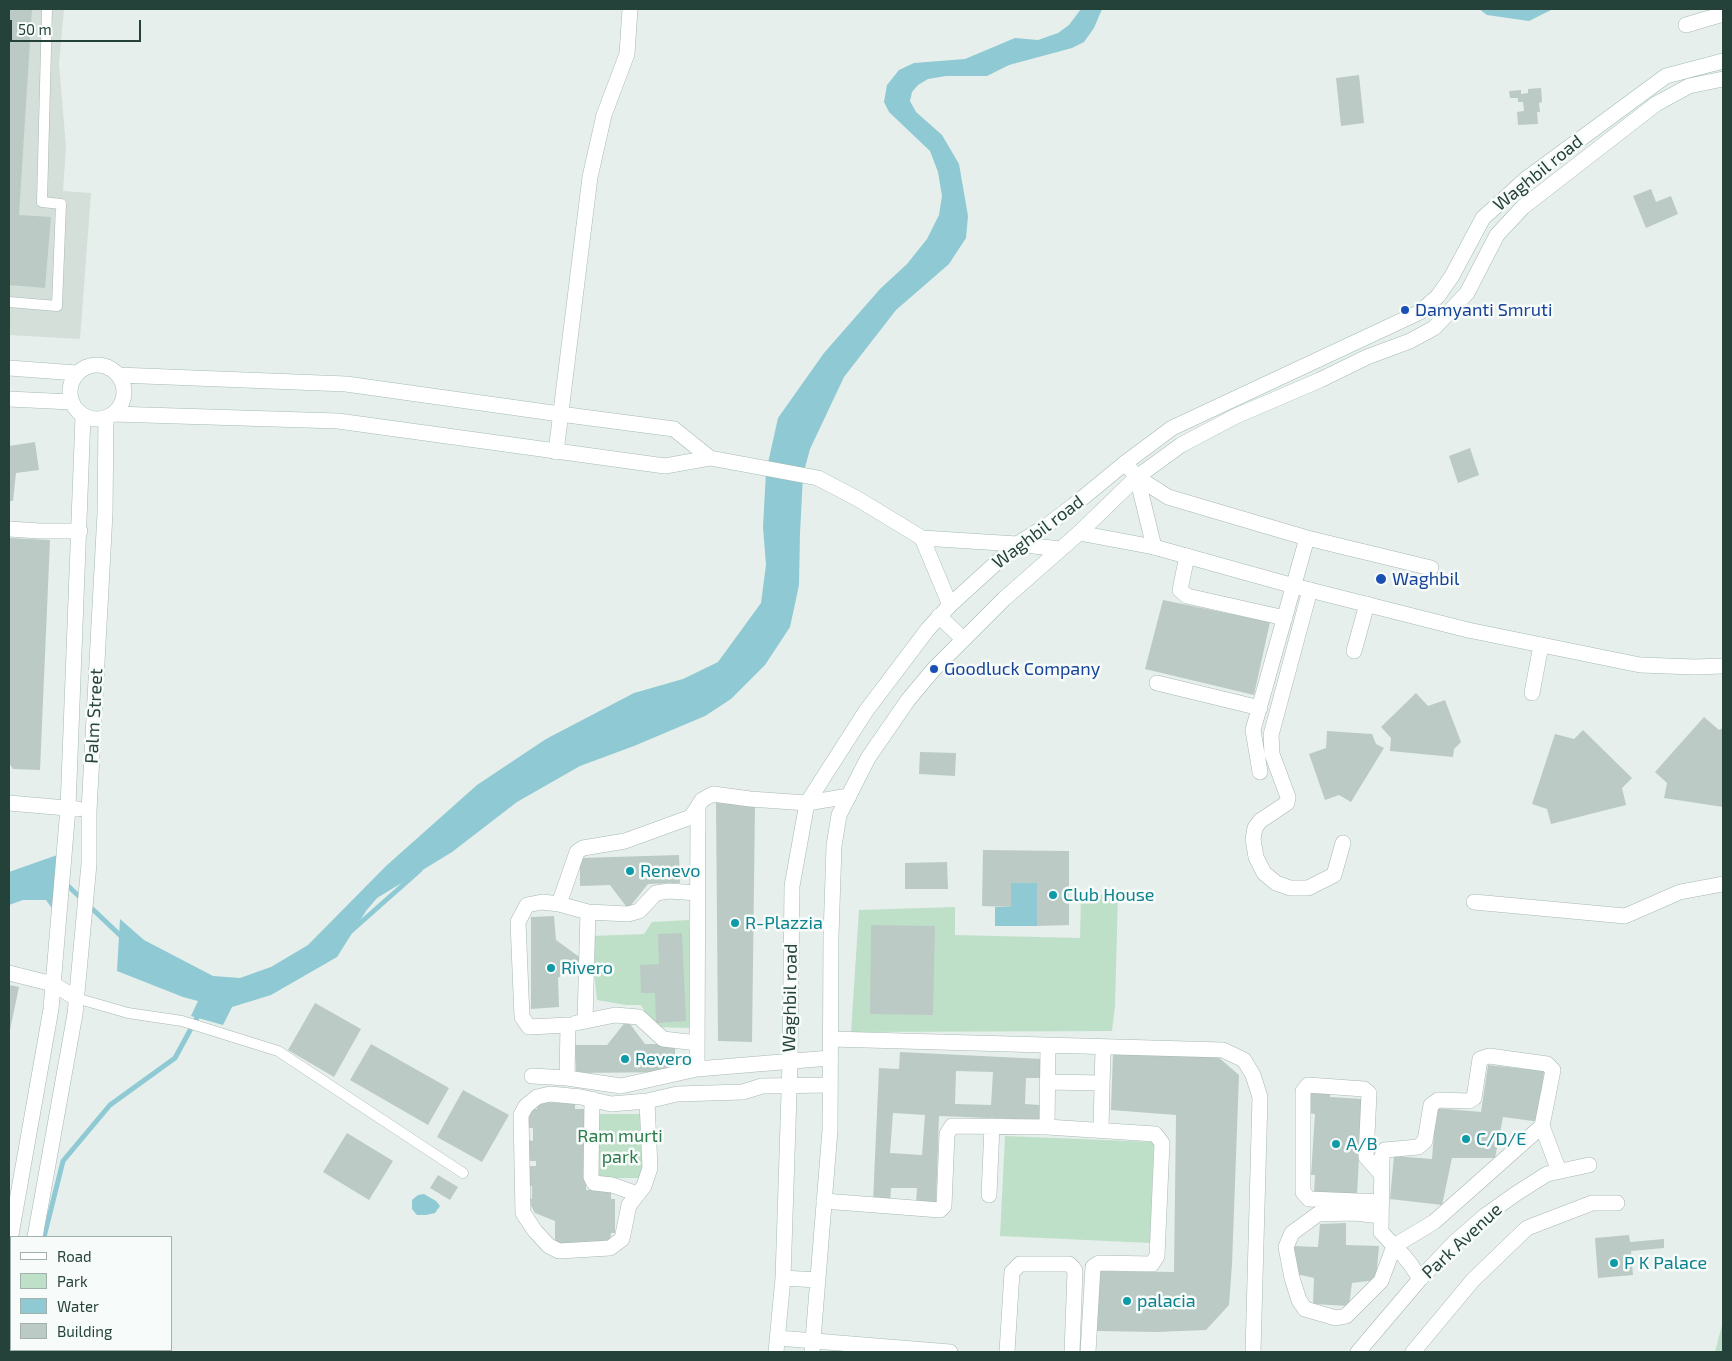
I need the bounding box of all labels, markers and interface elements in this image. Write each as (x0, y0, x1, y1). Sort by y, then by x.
scale bar (12, 10, 144, 42)
text: 50 m (18, 20, 52, 38)
street label: Waghbil road (1489, 130, 1587, 216)
place label: Damyanti Smruti (1415, 299, 1552, 321)
marker: Damyanti Smruti (1399, 304, 1411, 316)
street label: Waghbil road (988, 491, 1088, 573)
place label: Waghbil (1392, 568, 1459, 590)
marker: Waghbil (1374, 572, 1388, 586)
place label: Goodluck Company (944, 658, 1100, 680)
marker: Goodluck Company (928, 663, 940, 675)
street label: Palm Street (81, 668, 107, 764)
place label: Renevo (640, 860, 700, 882)
marker: Renevo (624, 865, 636, 877)
place label: Club House (1063, 884, 1154, 906)
marker: Club House (1047, 889, 1059, 901)
place label: R-Plazzia (745, 912, 823, 934)
marker: R-Plazzia (729, 917, 741, 929)
street label: Waghbil road (778, 943, 802, 1053)
place label: Rivero (561, 957, 613, 979)
marker: Rivero (545, 962, 557, 974)
place label: Revero (635, 1048, 692, 1070)
marker: Revero (619, 1053, 631, 1065)
park label: Ram murti park (577, 1125, 663, 1168)
place label: C/D/E (1476, 1128, 1526, 1150)
place label: A/B (1346, 1133, 1378, 1155)
marker: C/D/E (1460, 1133, 1472, 1145)
marker: A/B (1330, 1138, 1342, 1150)
street label: Park Avenue (1418, 1199, 1506, 1283)
legend (10, 1236, 172, 1351)
text: Road (57, 1247, 92, 1265)
place label: P K Palace (1624, 1252, 1707, 1274)
marker: P K Palace (1608, 1257, 1620, 1269)
text: Park (57, 1272, 88, 1290)
place label: palacia (1137, 1290, 1196, 1312)
marker: palacia (1121, 1295, 1133, 1307)
text: Water (57, 1297, 99, 1315)
text: Building (57, 1322, 112, 1340)

